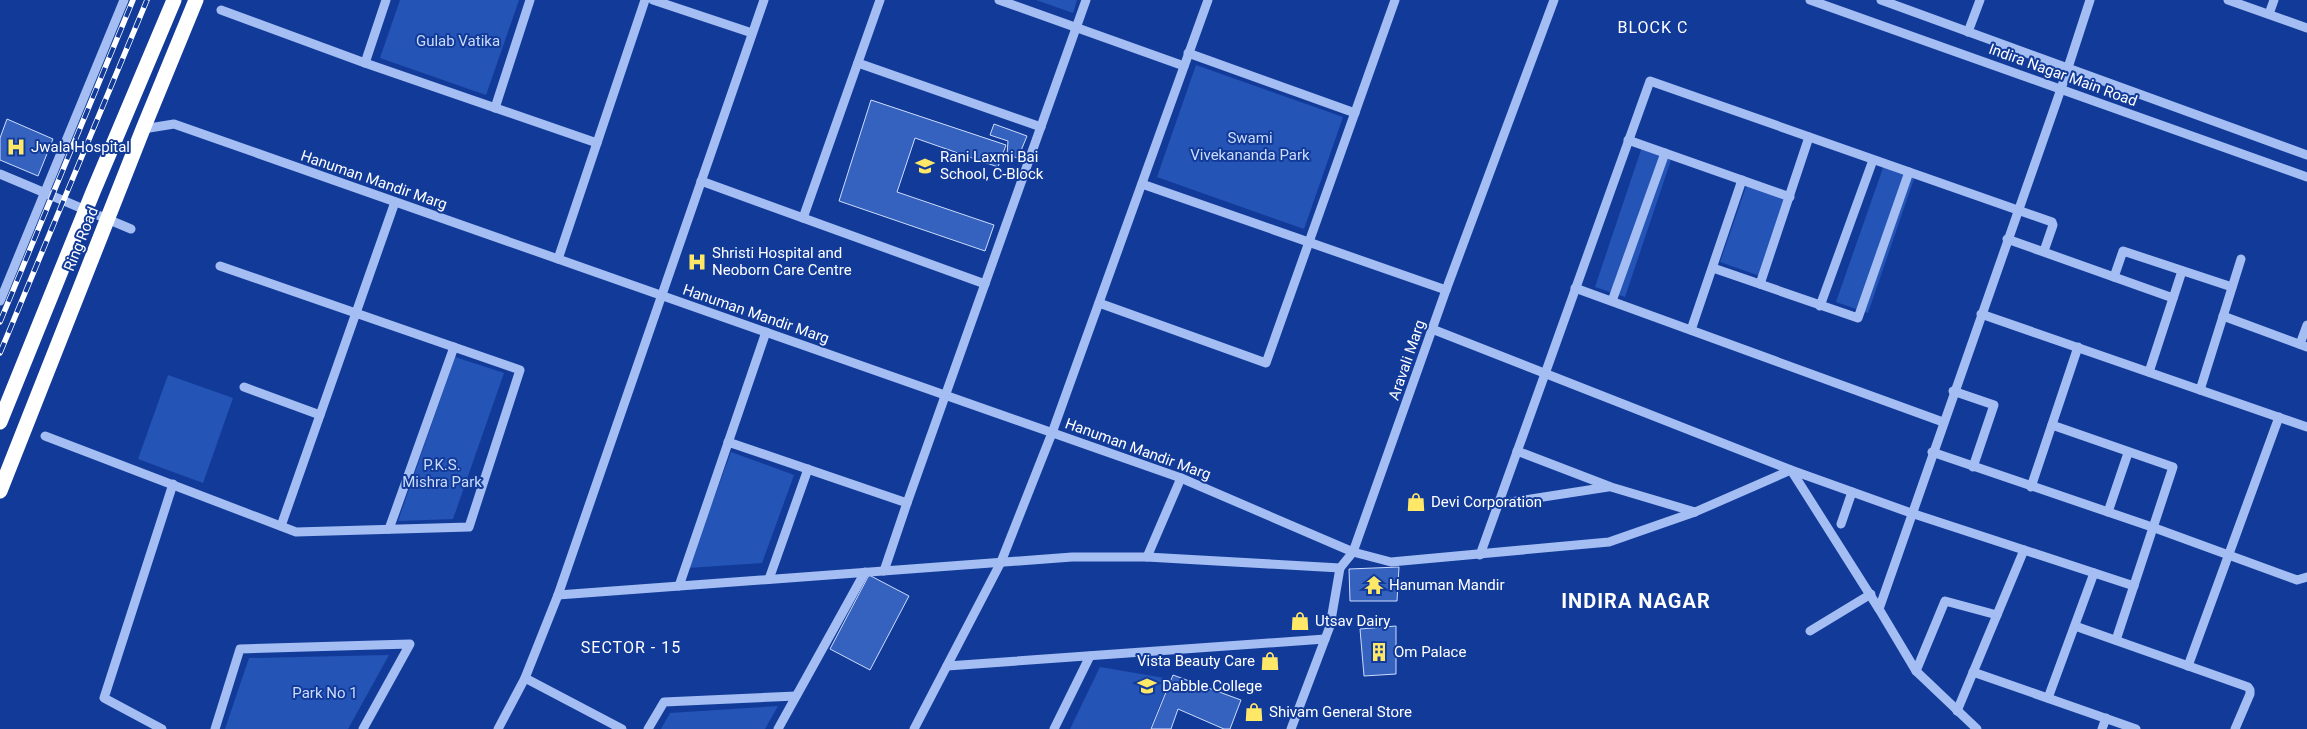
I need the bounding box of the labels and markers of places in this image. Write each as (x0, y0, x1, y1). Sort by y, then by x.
hospital icon: Jwala Hospital (5, 136, 27, 158)
place label: Jwala Hospital (31, 138, 130, 156)
place label: Rani Laxmi Bai School, C-Block (940, 148, 1044, 183)
school or university icon: Rani Laxmi Bai School, C-Block (914, 155, 936, 177)
place label: Shristi Hospital and Neoborn Care Centre (712, 244, 852, 279)
hospital icon: Shristi Hospital and Neoborn Care Centre (686, 251, 708, 273)
shop icon: Devi Corporation (1405, 491, 1427, 513)
place label: Devi Corporation (1431, 493, 1542, 511)
temple icon: Hanuman Mandir (1363, 574, 1385, 596)
place label: Hanuman Mandir (1389, 576, 1504, 594)
shop icon: Utsav Dairy (1289, 610, 1311, 632)
place label: Utsav Dairy (1315, 612, 1390, 630)
building icon: Om Palace (1368, 641, 1390, 663)
place label: Om Palace (1394, 643, 1466, 661)
shop icon: Vista Beauty Care (1259, 650, 1281, 672)
place label: Vista Beauty Care (1137, 652, 1255, 670)
school or university icon: Dabble College (1136, 675, 1158, 697)
place label: Dabble College (1162, 677, 1262, 695)
shop icon: Shivam General Store (1243, 701, 1265, 723)
place label: Shivam General Store (1269, 703, 1412, 721)

